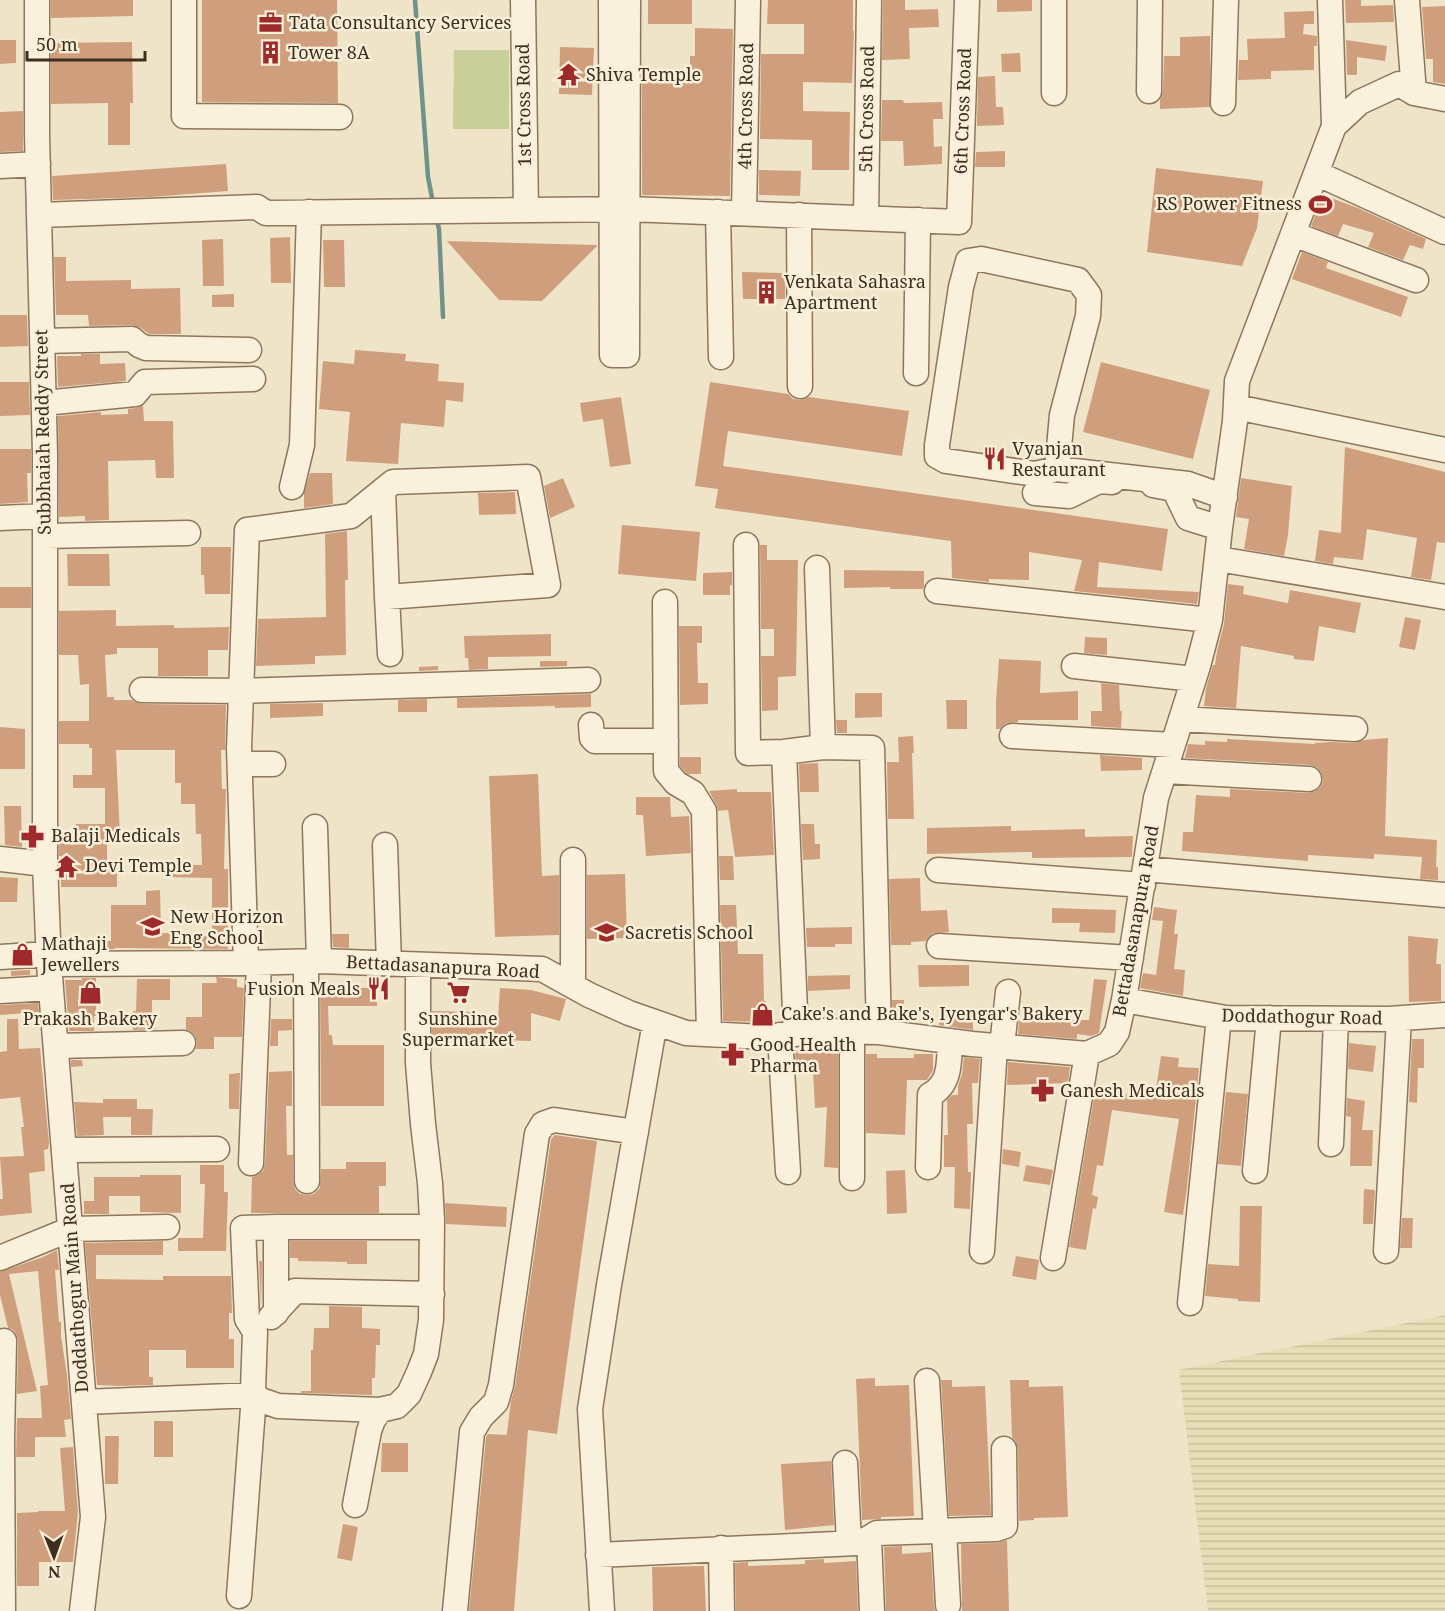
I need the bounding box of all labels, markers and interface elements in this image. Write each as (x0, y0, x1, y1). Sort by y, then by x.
office icon: Tata Consultancy Services (258, 10, 284, 36)
place label: Tata Consultancy Services (289, 10, 511, 34)
scale bar (27, 24, 146, 62)
text: 50 m (36, 32, 78, 56)
building icon: Tower 8A (257, 40, 283, 66)
place label: Tower 8A (288, 40, 370, 64)
street label: 4th Cross Road (732, 42, 758, 170)
street label: 1st Cross Road (510, 43, 536, 167)
street label: 5th Cross Road (853, 45, 879, 173)
street label: 6th Cross Road (948, 47, 976, 175)
temple icon: Shiva Temple (555, 62, 581, 88)
place label: Shiva Temple (586, 62, 701, 86)
place label: RS Power Fitness (1156, 191, 1302, 215)
sports icon: RS Power Fitness (1307, 191, 1333, 217)
place label: Venkata Sahasra Apartment (784, 269, 926, 314)
building icon: Venkata Sahasra Apartment (753, 279, 779, 305)
street label: Subbhaiah Reddy Street (28, 329, 56, 535)
place label: Vyanjan Restaurant (1012, 436, 1106, 481)
restaurant icon: Vyanjan Restaurant (981, 446, 1007, 472)
pharmacy icon: Balaji Medicals (20, 823, 46, 849)
place label: Balaji Medicals (51, 823, 180, 847)
street label: Bettadasanapura Road (1106, 823, 1164, 1019)
temple icon: Devi Temple (54, 853, 80, 879)
place label: Devi Temple (85, 853, 192, 877)
place label: New Horizon Eng School (170, 904, 284, 949)
school or university icon: New Horizon Eng School (139, 914, 165, 940)
school or university icon: Sacretis School (594, 920, 620, 946)
place label: Sacretis School (625, 920, 754, 944)
place label: Mathaji Jewellers (40, 931, 120, 976)
shop icon: Mathaji Jewellers (10, 941, 36, 967)
street label: Bettadasanapura Road (345, 949, 541, 983)
place label: Fusion Meals (247, 976, 360, 1000)
restaurant icon: Fusion Meals (365, 976, 391, 1002)
shop icon: Prakash Bakery (77, 980, 103, 1006)
supermarket icon: Sunshine Supermarket (445, 980, 471, 1006)
shop icon: Cake's and Bake's, Iyengar's Bakery (750, 1001, 776, 1027)
place label: Cake's and Bake's, Iyengar's Bakery (781, 1001, 1083, 1025)
street label: Doddathogur Road (1221, 1003, 1383, 1029)
place label: Prakash Bakery (23, 1006, 158, 1030)
place label: Sunshine Supermarket (402, 1006, 514, 1051)
place label: Good Health Pharma (750, 1032, 857, 1077)
pharmacy icon: Good Health Pharma (719, 1042, 745, 1068)
pharmacy icon: Ganesh Medicals (1029, 1078, 1055, 1104)
place label: Ganesh Medicals (1060, 1078, 1204, 1102)
street label: Doddathogur Main Road (55, 1182, 93, 1394)
north arrow (24, 1527, 84, 1587)
text: N (47, 1561, 61, 1583)

